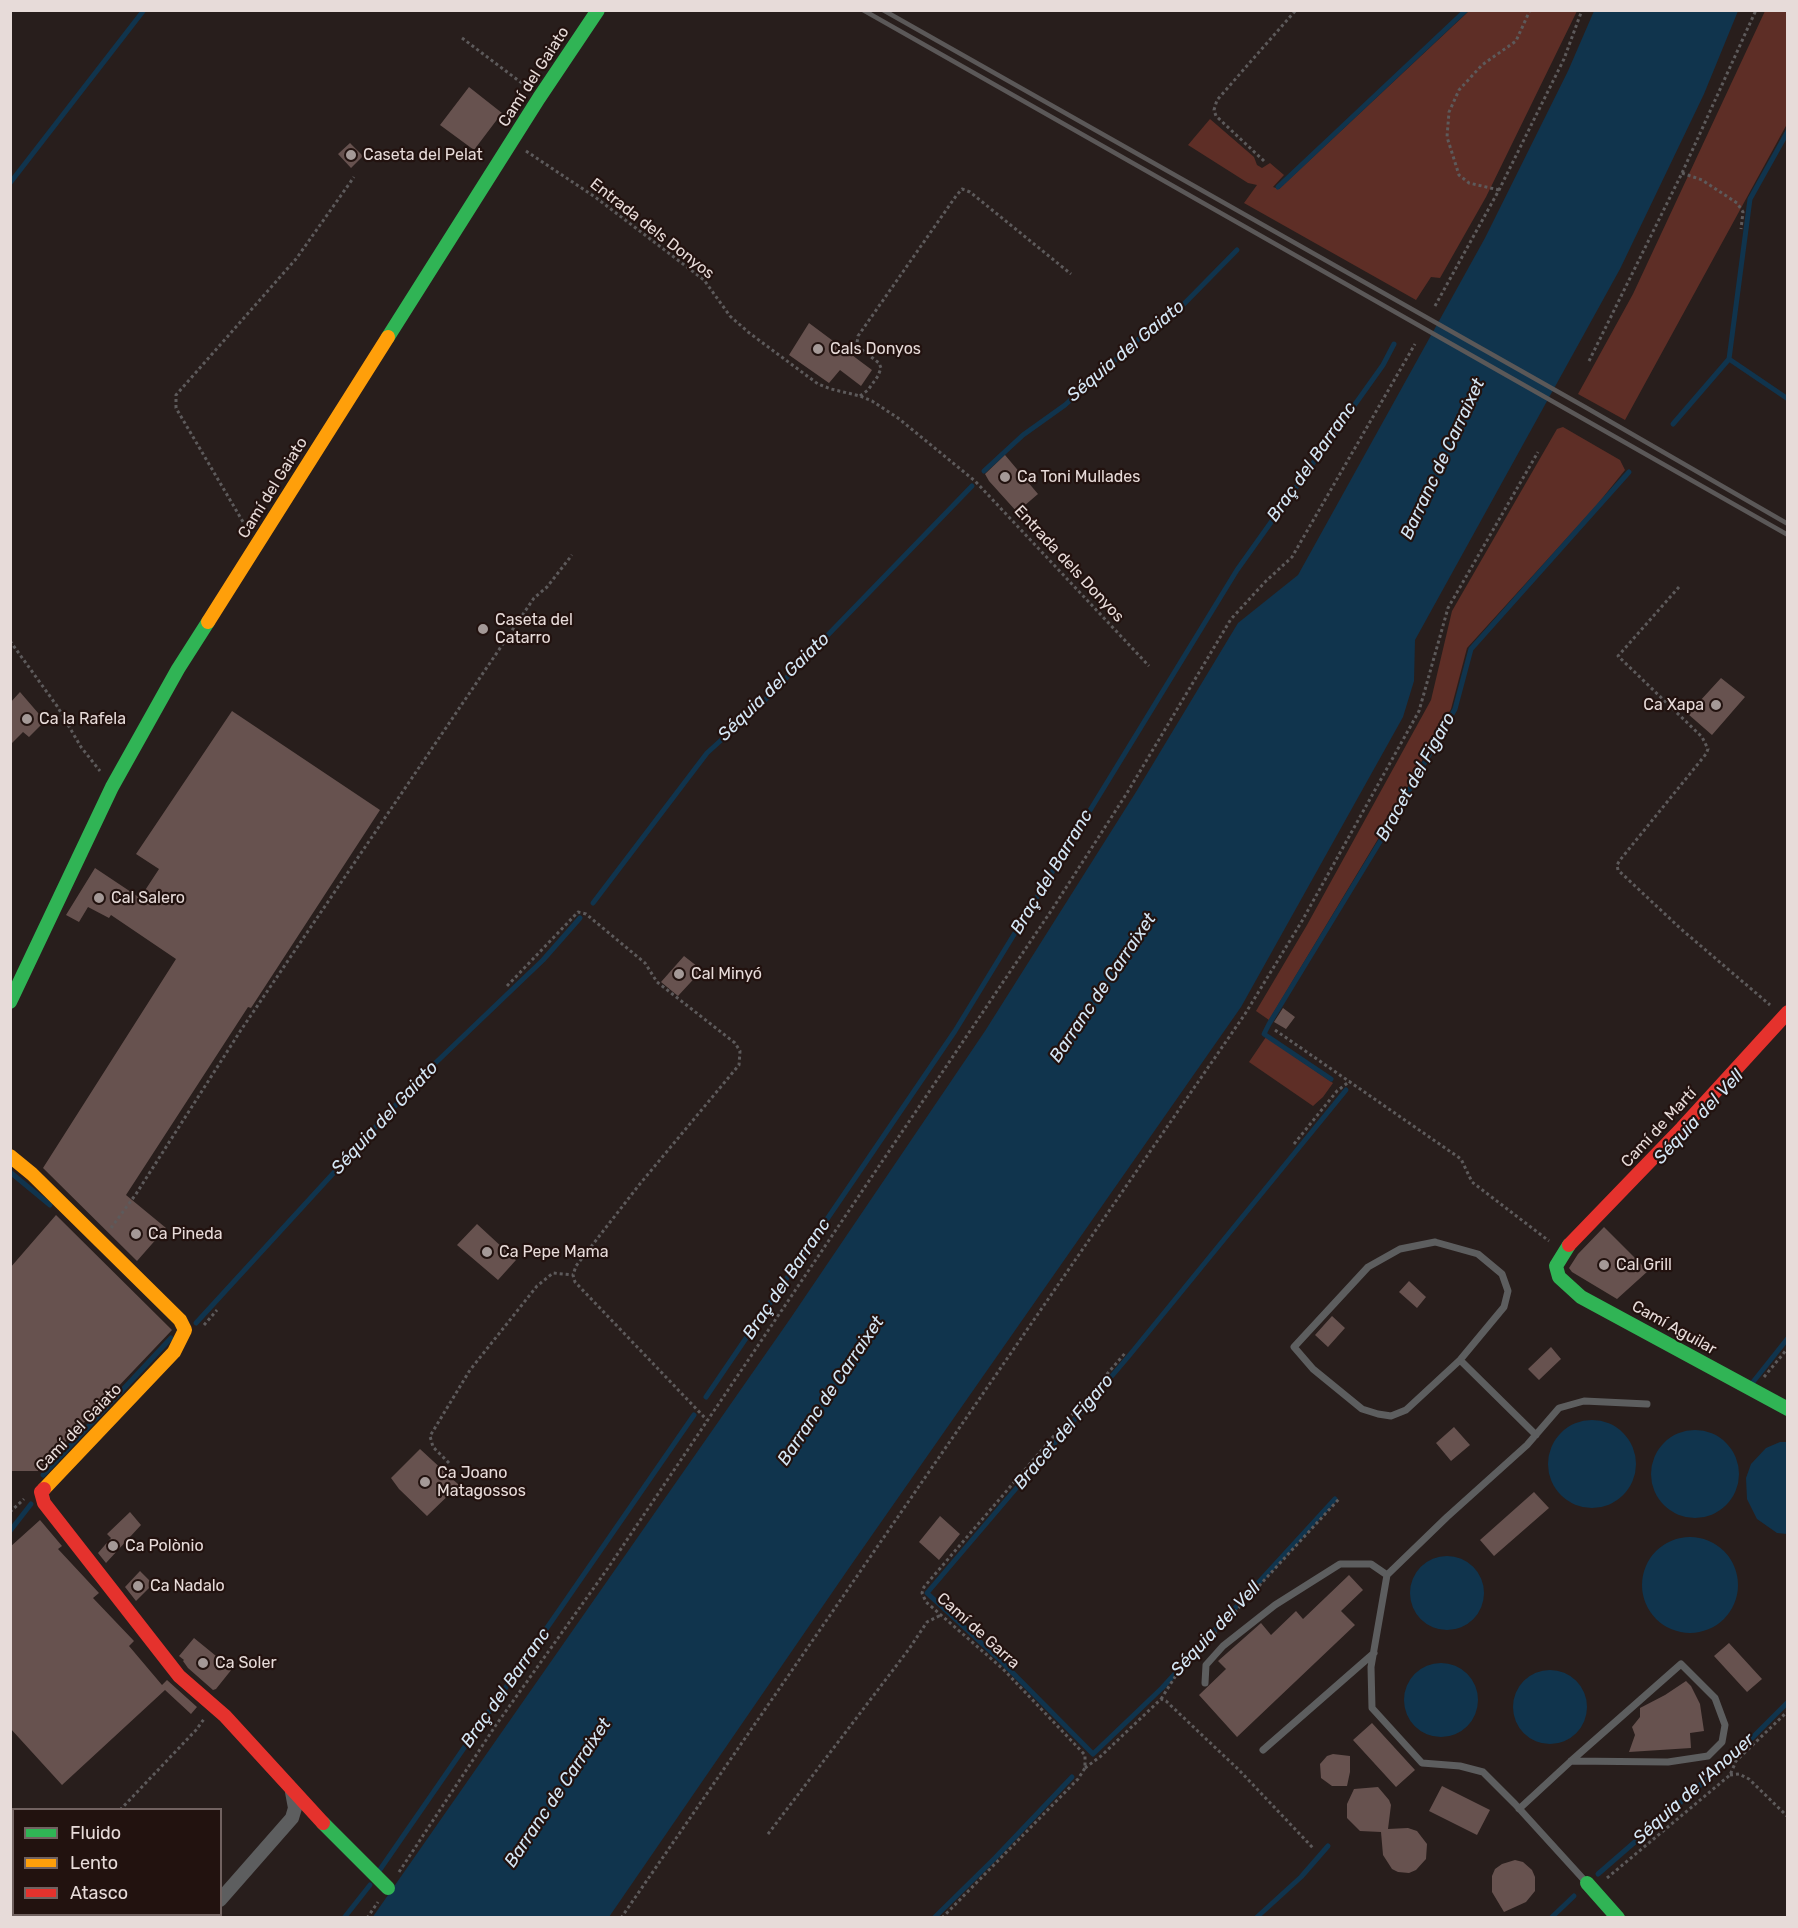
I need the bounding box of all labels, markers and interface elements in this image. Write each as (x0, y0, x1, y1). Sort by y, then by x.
street label: Camí del Gaiato (494, 23, 574, 131)
place label: Caseta del Pelat (363, 145, 483, 165)
marker: Caseta del Pelat (344, 148, 358, 162)
street label: Entrada dels Donyos (586, 174, 718, 284)
water label: Séquia del Gaiato (1063, 296, 1189, 406)
place label: Cals Donyos (830, 339, 921, 359)
marker: Cals Donyos (811, 342, 825, 356)
water label: Barranc de Carraixet (1396, 375, 1490, 543)
water label: Braç del Barranc (1263, 398, 1361, 526)
street label: Camí del Gaiato (234, 434, 312, 542)
place label: Ca Toni Mullades (1017, 467, 1140, 487)
marker: Ca Toni Mullades (998, 470, 1012, 484)
street label: Entrada dels Donyos (1010, 502, 1128, 626)
place label: Caseta del Catarro (495, 610, 573, 648)
marker: Caseta del Catarro (476, 622, 490, 636)
water label: Séquia del Gaiato (714, 628, 834, 746)
place label: Ca Xapa (1643, 695, 1704, 715)
marker: Ca Xapa (1709, 698, 1723, 712)
place label: Ca la Rafela (39, 709, 126, 729)
water label: Bracet del Figaro (1372, 709, 1460, 845)
marker: Ca la Rafela (20, 712, 34, 726)
water label: Braç del Barranc (1006, 806, 1098, 938)
place label: Cal Salero (111, 888, 185, 908)
marker: Cal Salero (92, 891, 106, 905)
water label: Barranc de Carraixet (1045, 909, 1161, 1067)
place label: Cal Minyó (691, 964, 762, 984)
marker: Cal Minyó (672, 967, 686, 981)
water label: Séquia del Gaiato (327, 1057, 443, 1179)
water label: Séquia del Vell (1650, 1065, 1748, 1169)
street label: Camí de Martí (1617, 1084, 1701, 1172)
water label: Braç del Barranc (739, 1214, 835, 1344)
place label: Ca Pineda (148, 1224, 223, 1244)
marker: Ca Pineda (129, 1227, 143, 1241)
place label: Ca Pepe Mama (499, 1242, 609, 1262)
marker: Ca Pepe Mama (480, 1245, 494, 1259)
place label: Cal Grill (1616, 1255, 1672, 1275)
marker: Cal Grill (1597, 1258, 1611, 1272)
street label: Camí Aguilar (1628, 1297, 1720, 1359)
water label: Barranc de Carraixet (773, 1312, 889, 1470)
water label: Bracet del Figaro (1010, 1370, 1118, 1494)
street label: Camí del Gaiato (32, 1380, 126, 1476)
place label: Ca Joano Matagossos (437, 1463, 526, 1501)
marker: Ca Joano Matagossos (418, 1475, 432, 1489)
place label: Ca Polònio (125, 1536, 204, 1556)
marker: Ca Polònio (106, 1539, 120, 1553)
place label: Ca Nadalo (150, 1576, 225, 1596)
water label: Séquia del Vell (1167, 1577, 1265, 1681)
marker: Ca Nadalo (131, 1579, 145, 1593)
street label: Camí de Garra (933, 1589, 1023, 1673)
water label: Braç del Barranc (457, 1624, 555, 1752)
place label: Ca Soler (215, 1653, 276, 1673)
marker: Ca Soler (196, 1656, 210, 1670)
water label: Barranc de Carraixet (500, 1714, 616, 1872)
water label: Séquia de l'Anouer (1629, 1729, 1759, 1849)
legend (12, 1808, 222, 1916)
text: Fluido (70, 1822, 121, 1844)
text: Lento (70, 1852, 118, 1874)
text: Atasco (70, 1882, 128, 1904)

